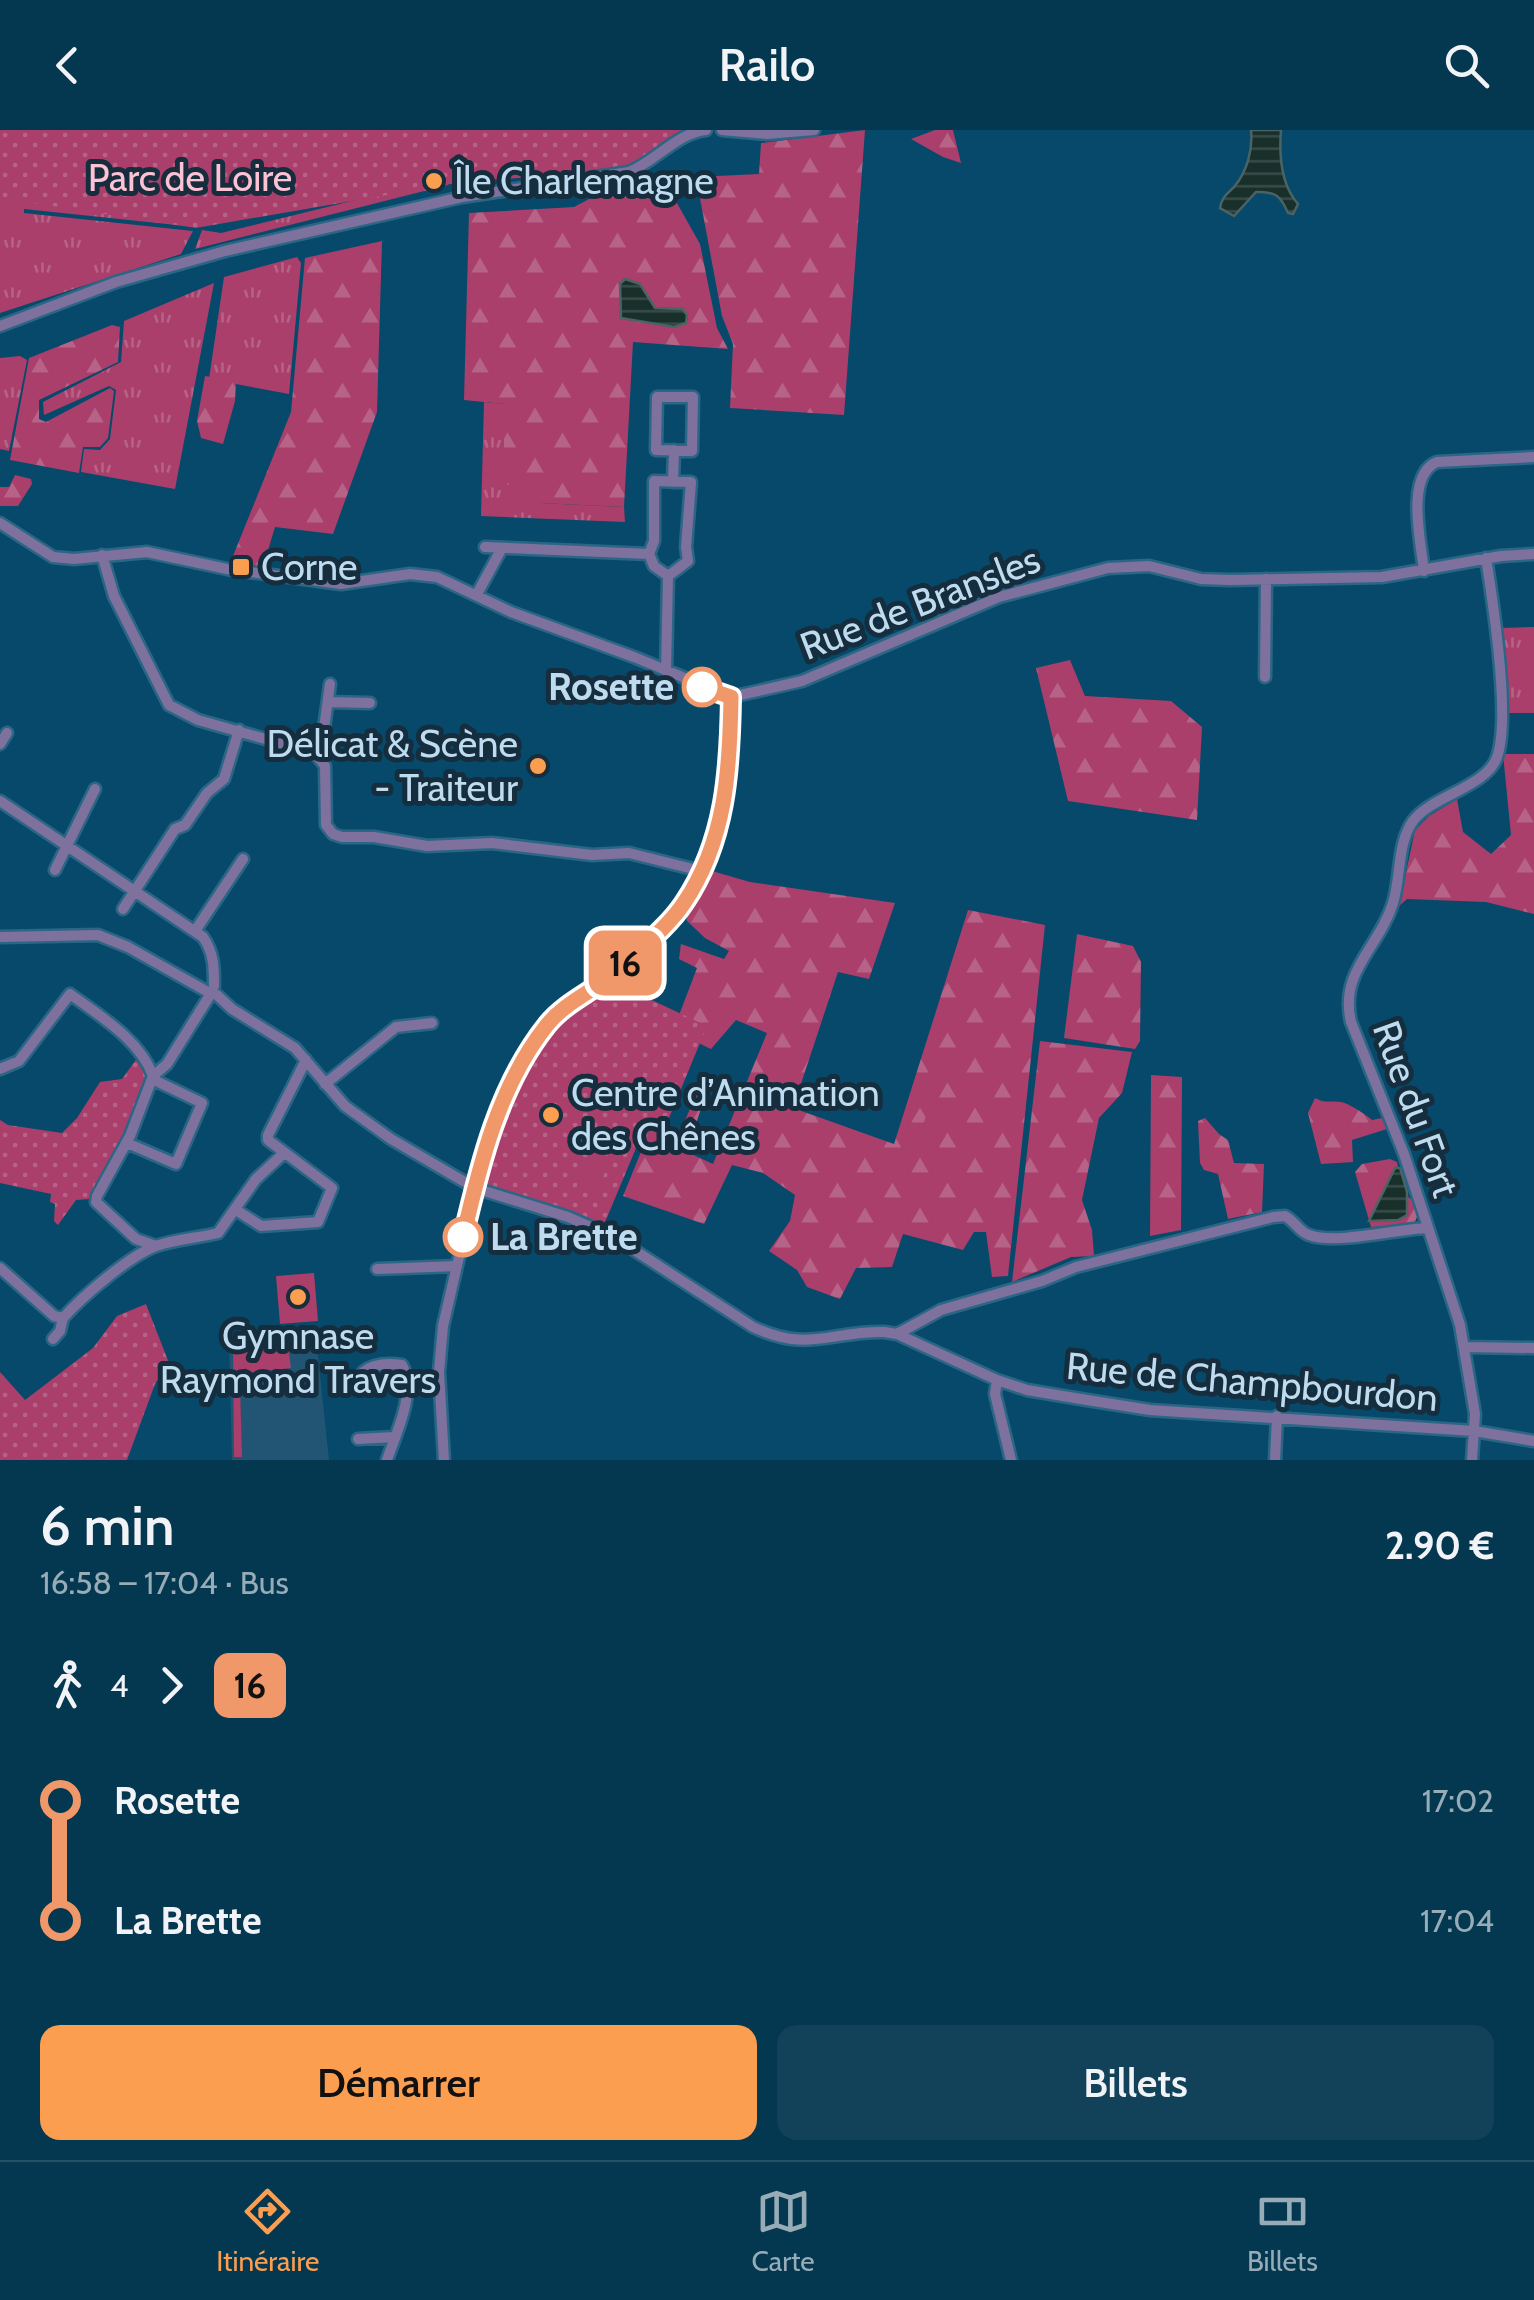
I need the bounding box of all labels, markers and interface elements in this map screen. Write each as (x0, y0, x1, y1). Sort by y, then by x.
icon: back (40, 38, 95, 93)
text: Railo (719, 38, 815, 92)
icon: search (1439, 38, 1494, 93)
park label: Parc de Loire (88, 154, 292, 201)
place label: Île Charlemagne (454, 157, 714, 204)
marker: Île Charlemagne (423, 170, 445, 192)
street label: Rue de Bransles (793, 535, 1046, 670)
place label: Corne (261, 543, 357, 590)
marker: Corne (230, 556, 252, 578)
place label: Rosette (548, 663, 674, 710)
marker: Rosette (683, 668, 721, 706)
place label: Délicat & Scène - Traiteur (267, 720, 518, 811)
marker: Délicat & Scène - Traiteur (527, 755, 549, 777)
line badge: 16 (580, 930, 670, 996)
text: 16 (609, 942, 641, 985)
street label: Rue du Fort (1363, 1014, 1470, 1203)
place label: Centre d’Animation des Chênes (571, 1069, 880, 1160)
marker: Centre d’Animation des Chênes (540, 1104, 562, 1126)
place label: La Brette (490, 1213, 638, 1260)
marker: La Brette (444, 1218, 482, 1256)
marker: Gymnase Raymond Travers (287, 1286, 309, 1308)
place label: Gymnase Raymond Travers (160, 1312, 436, 1403)
street label: Rue de Champbourdon (1064, 1342, 1440, 1421)
text: 6 min (40, 1492, 175, 1559)
text: 2.90 € (1385, 1522, 1494, 1569)
text: 16:58 – 17:04 · Bus (40, 1563, 289, 1602)
icon: walk (40, 1658, 95, 1713)
icon: forward (144, 1658, 199, 1713)
text: 16 (234, 1664, 266, 1707)
text: 4 (110, 1666, 129, 1705)
text: Rosette (114, 1777, 240, 1824)
text: 17:02 (1422, 1781, 1494, 1820)
text: La Brette (114, 1897, 262, 1944)
text: 17:04 (1420, 1901, 1494, 1940)
button: Démarrer (40, 2025, 757, 2140)
button: Billets (777, 2025, 1494, 2140)
tab: Itinéraire (216, 2184, 319, 2278)
tab: Carte (751, 2184, 815, 2278)
tab: Billets (1247, 2184, 1318, 2278)

